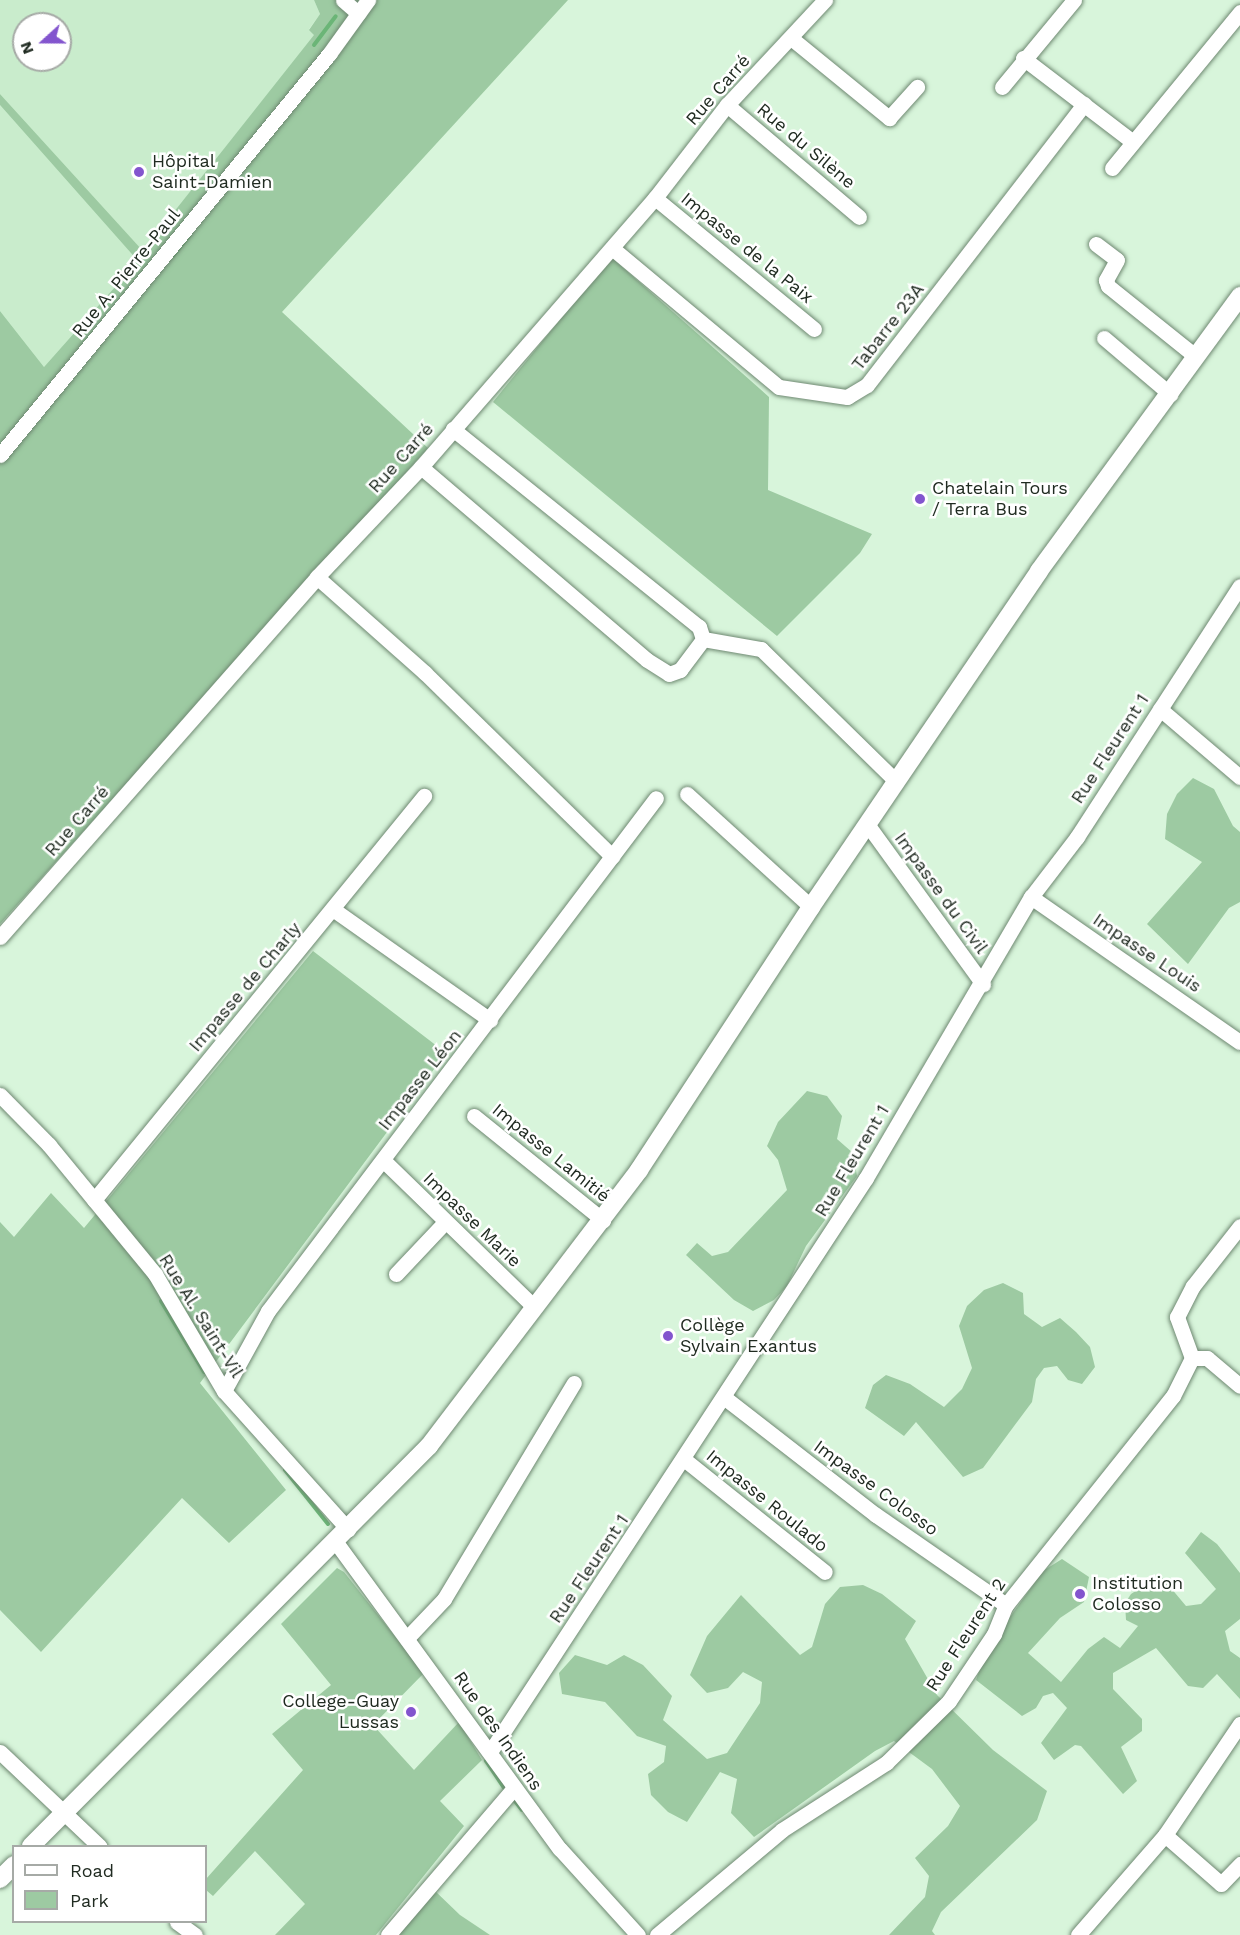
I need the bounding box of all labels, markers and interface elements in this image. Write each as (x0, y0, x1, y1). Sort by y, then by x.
north arrow (12, 12, 72, 72)
text: N (16, 39, 38, 57)
street label: Rue Carré (681, 50, 755, 130)
street label: Rue du Silène (752, 99, 860, 193)
place label: Hôpital Saint-Damien (152, 151, 272, 194)
marker: Hôpital Saint-Damien (130, 163, 148, 181)
street label: Impasse de la Paix (676, 188, 818, 308)
street label: Rue A. Pierre-Paul (67, 204, 185, 342)
street label: Tabarre 23A (847, 279, 929, 375)
street label: Rue Carré (364, 419, 438, 497)
place label: Chatelain Tours / Terra Bus (932, 478, 1068, 520)
marker: Chatelain Tours / Terra Bus (913, 492, 927, 506)
street label: Rue Fleurent 1 (1066, 690, 1154, 808)
street label: Rue Carré (40, 781, 114, 861)
street label: Impasse du Civil (890, 828, 992, 958)
street label: Impasse Louis (1089, 909, 1205, 997)
street label: Impasse de Charly (184, 918, 306, 1056)
street label: Impasse Léon (374, 1025, 466, 1135)
street label: Impasse Lamitié (488, 1099, 614, 1207)
street label: Rue Fleurent 1 (810, 1101, 894, 1221)
street label: Impasse Marie (419, 1168, 525, 1272)
street label: Rue Al. Saint-Vil (154, 1250, 248, 1382)
place label: Collège Sylvain Exantus (680, 1315, 817, 1358)
marker: Collège Sylvain Exantus (661, 1329, 675, 1343)
street label: Impasse Colosso (810, 1436, 942, 1540)
street label: Impasse Roulado (702, 1445, 832, 1557)
street label: Rue Fleurent 1 (545, 1511, 633, 1627)
place label: Institution Colosso (1092, 1573, 1183, 1616)
street label: Rue Fleurent 2 (922, 1575, 1010, 1695)
marker: Institution Colosso (1073, 1587, 1087, 1601)
street label: Rue des Indiens (449, 1667, 547, 1795)
place label: College-Guay Lussas (282, 1691, 399, 1734)
marker: College-Guay Lussas (404, 1705, 418, 1719)
legend (12, 1845, 207, 1923)
text: Road (70, 1860, 114, 1881)
text: Park (70, 1890, 109, 1911)

